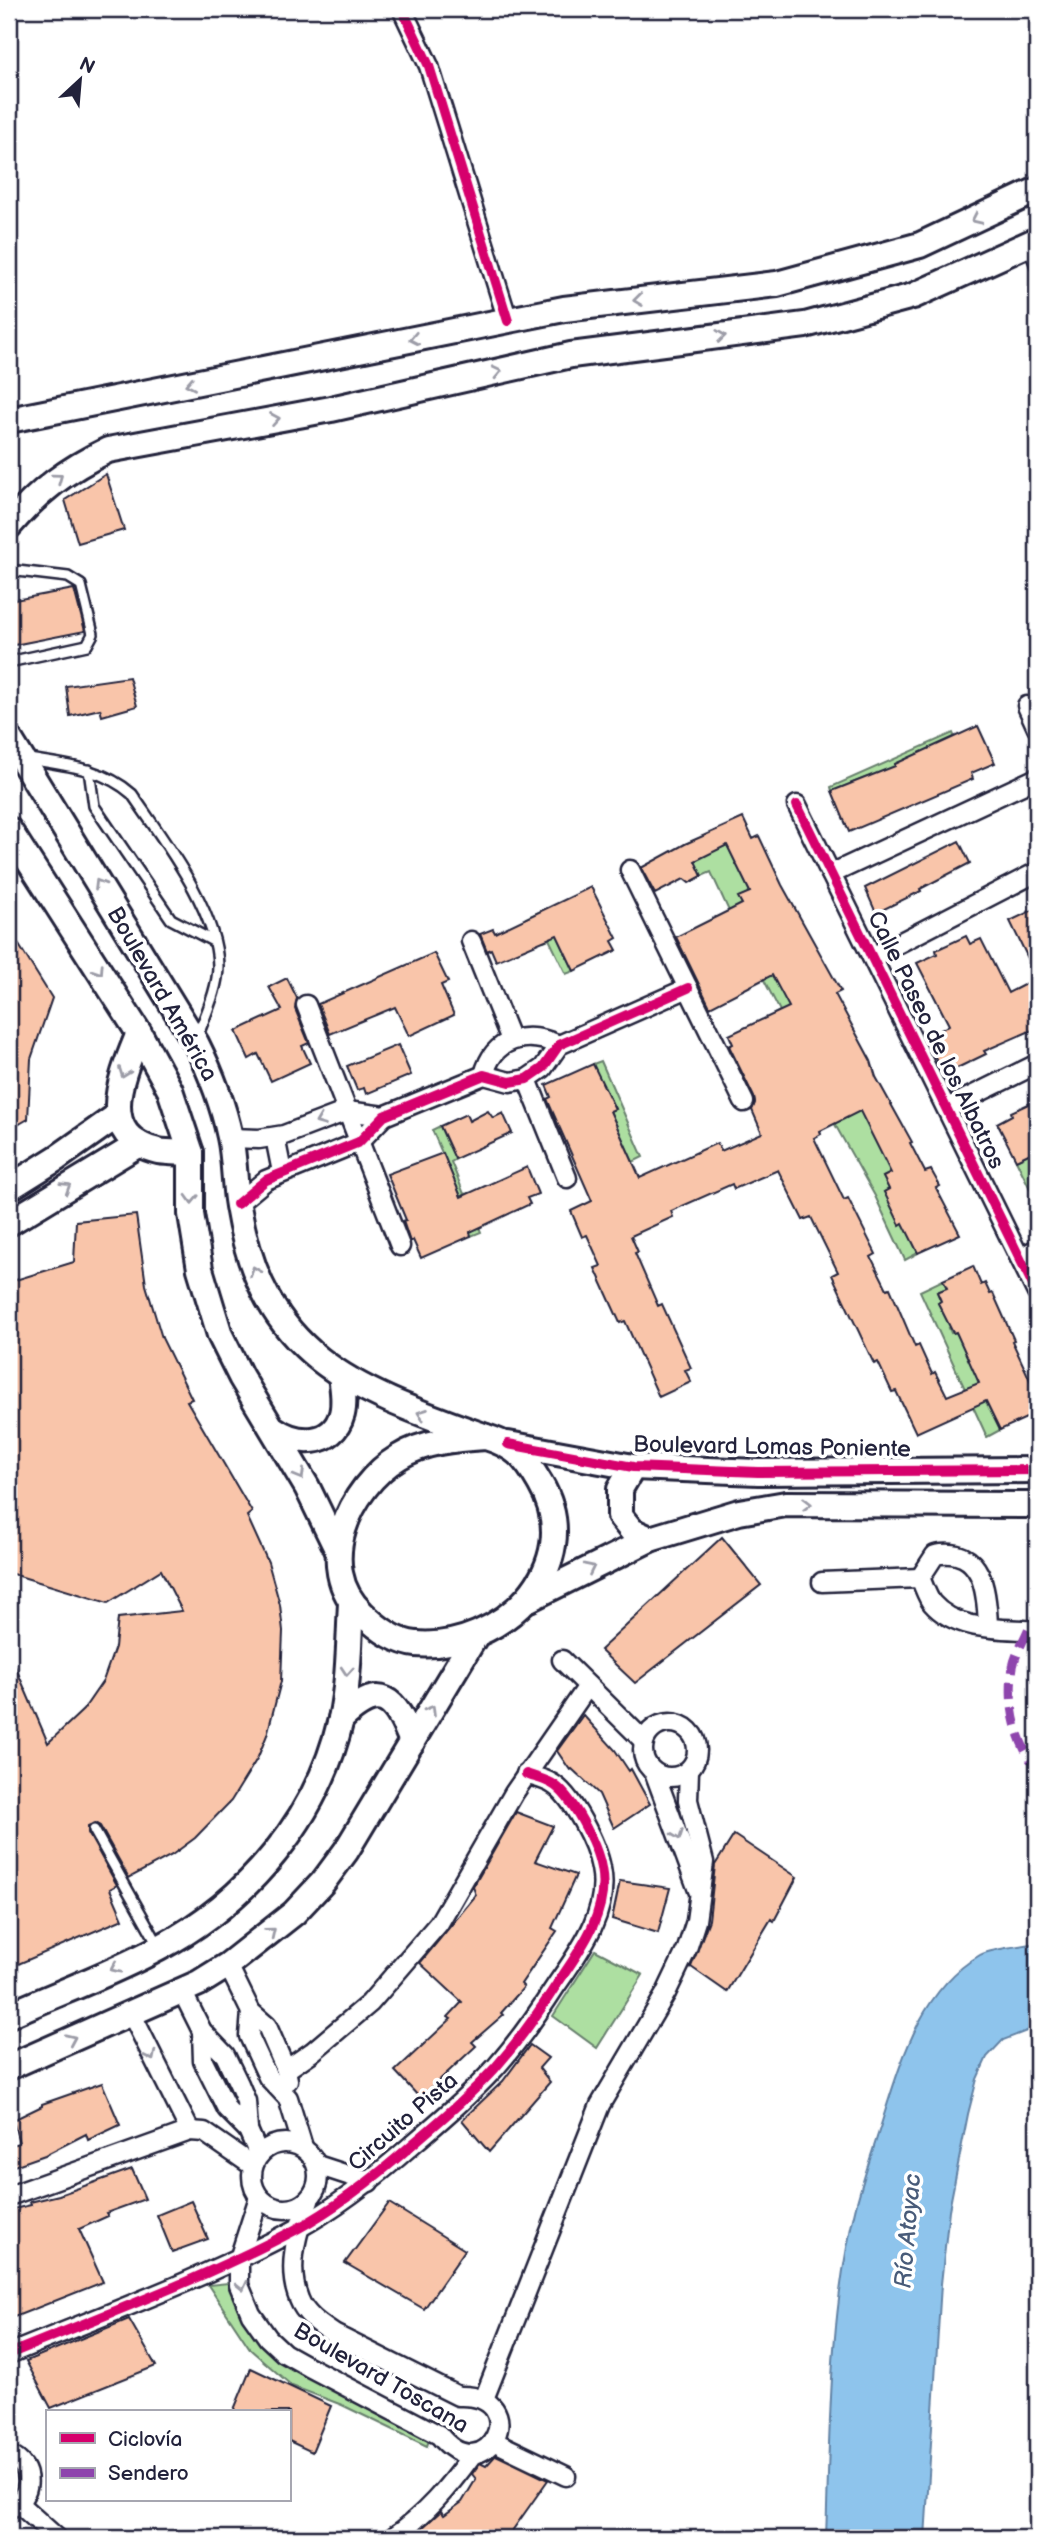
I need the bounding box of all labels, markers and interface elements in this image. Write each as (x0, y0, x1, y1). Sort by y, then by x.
north arrow (46, 46, 116, 116)
text: N (75, 53, 98, 80)
one-way arrow (970, 211, 983, 225)
one-way arrow (632, 293, 643, 308)
one-way arrow (716, 329, 727, 344)
one-way arrow (408, 331, 420, 346)
one-way arrow (491, 365, 503, 380)
one-way arrow (184, 375, 196, 390)
one-way arrow (269, 412, 280, 427)
one-way arrow (50, 474, 63, 487)
one-way arrow (94, 879, 107, 892)
street label: Boulevard América (101, 902, 223, 1086)
street label: Calle Paseo de los Albatros (861, 907, 1011, 1173)
one-way arrow (91, 962, 103, 975)
one-way arrow (118, 1066, 132, 1078)
one-way arrow (315, 1113, 327, 1127)
one-way arrow (59, 1182, 72, 1195)
one-way arrow (184, 1194, 199, 1205)
one-way arrow (250, 1265, 264, 1277)
one-way arrow (416, 1408, 428, 1422)
street label: Boulevard Lomas Poniente (633, 1431, 911, 1463)
one-way arrow (292, 1467, 305, 1480)
one-way arrow (802, 1496, 813, 1512)
one-way arrow (583, 1563, 595, 1577)
one-way arrow (340, 1666, 355, 1677)
one-way arrow (423, 1704, 436, 1717)
one-way arrow (670, 1828, 684, 1840)
one-way arrow (263, 1928, 275, 1941)
one-way arrow (109, 1960, 122, 1974)
one-way arrow (64, 2033, 77, 2047)
one-way arrow (143, 2049, 157, 2061)
street label: Circuito Pista (342, 2067, 464, 2177)
water label: Río Atoyac (889, 2172, 927, 2290)
one-way arrow (233, 2280, 248, 2292)
street label: Boulevard Toscana (289, 2317, 473, 2439)
legend (46, 2410, 290, 2502)
text: Ciclovía (108, 2427, 182, 2452)
text: Sendero (108, 2461, 189, 2486)

